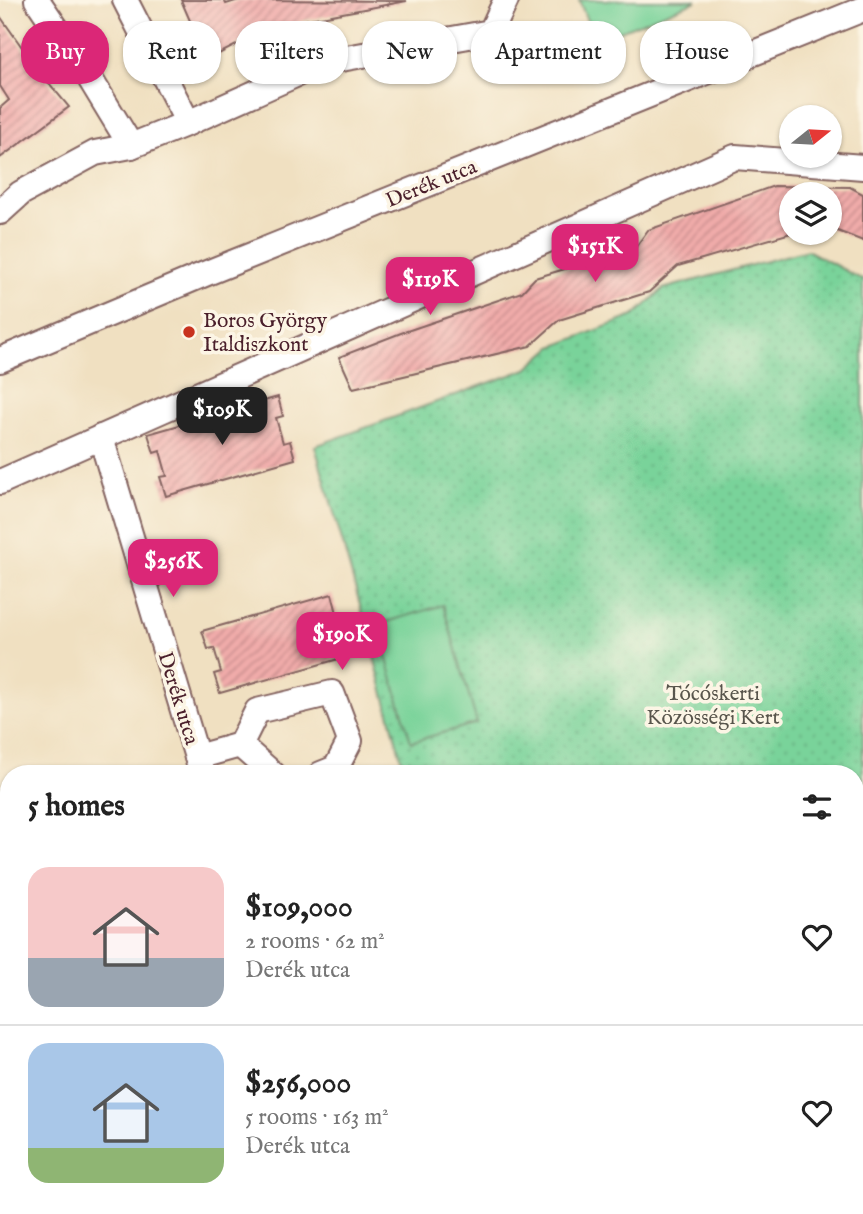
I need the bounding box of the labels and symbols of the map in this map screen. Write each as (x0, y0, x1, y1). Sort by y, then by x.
north arrow (779, 105, 842, 168)
street label: Derék utca (382, 154, 482, 215)
pin: $151K (546, 224, 644, 284)
pin: $119K (381, 258, 479, 317)
place label: Boros György Italdiszkont (203, 308, 328, 359)
marker: Boros György Italdiszkont (181, 324, 197, 340)
pin: $109K (173, 388, 271, 447)
pin: $256K (124, 540, 222, 599)
pin: $190K (293, 612, 391, 672)
street label: Derék utca (151, 649, 205, 749)
park label: Tócóskerti Közösségi Kert (646, 681, 780, 732)

